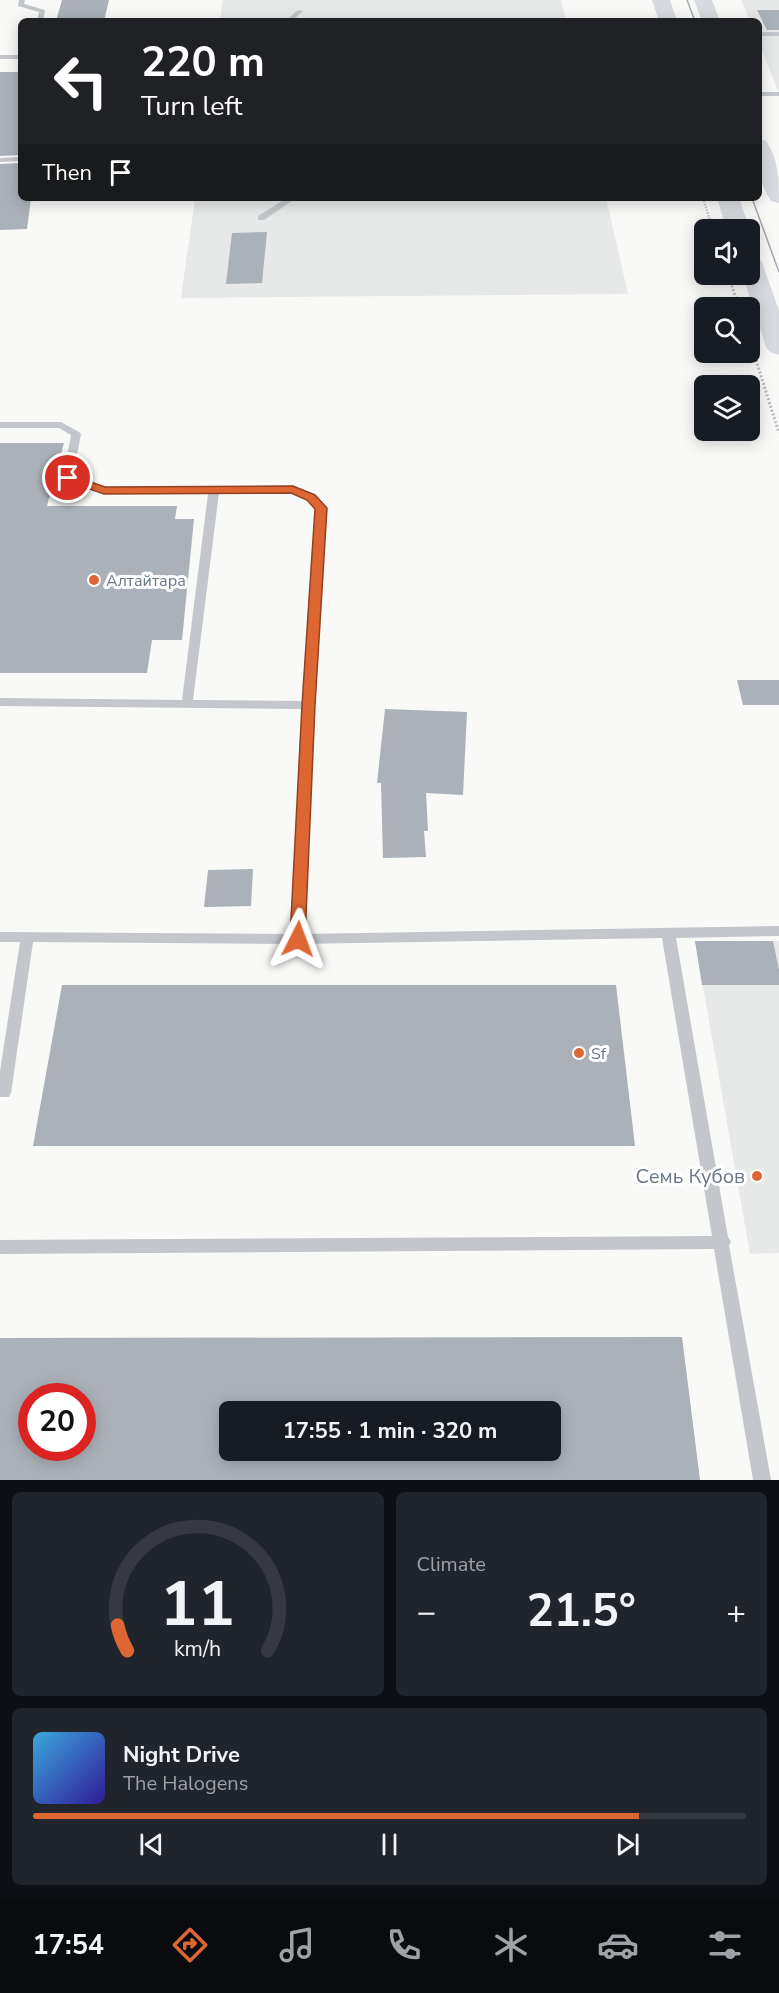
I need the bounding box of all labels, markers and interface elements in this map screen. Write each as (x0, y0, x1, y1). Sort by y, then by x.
text: 220 m (141, 34, 265, 91)
icon: left (42, 42, 120, 120)
text: Turn left (141, 88, 242, 125)
icon: arrive (104, 156, 137, 189)
text: Then (42, 158, 92, 188)
map controls (694, 219, 760, 441)
button: sound (694, 219, 760, 285)
button: search (694, 297, 760, 363)
button: layers (694, 375, 760, 441)
pin (42, 452, 93, 503)
icon: arrive (51, 461, 84, 494)
place label: Алтайтара (106, 570, 186, 592)
marker: Алтайтара (87, 573, 101, 587)
position arrow (266, 907, 330, 971)
place label: Sf (591, 1043, 607, 1065)
marker: Sf (572, 1046, 586, 1060)
place label: Семь Кубов (635, 1163, 745, 1190)
marker: Семь Кубов (750, 1169, 764, 1183)
speed limit sign: 20 (18, 1383, 96, 1461)
text: 17:55 · 1 min · 320 m (283, 1416, 497, 1446)
text: Climate (417, 1551, 486, 1578)
text: 11 (160, 1562, 235, 1647)
text: 21.5° (527, 1581, 636, 1642)
text: − (417, 1590, 436, 1635)
text: + (726, 1590, 746, 1635)
text: km/h (174, 1634, 221, 1664)
text: Night Drive (123, 1740, 240, 1770)
text: The Halogens (123, 1770, 248, 1797)
icon: previous (135, 1828, 168, 1861)
icon: pause (373, 1828, 406, 1861)
icon: next (611, 1828, 644, 1861)
icon: directions (169, 1924, 211, 1966)
icon: music (276, 1924, 318, 1966)
icon: phone (383, 1924, 425, 1966)
icon: climate (490, 1924, 532, 1966)
icon: car (597, 1924, 639, 1966)
icon: filters (704, 1924, 746, 1966)
text: 17:54 (33, 1927, 104, 1964)

